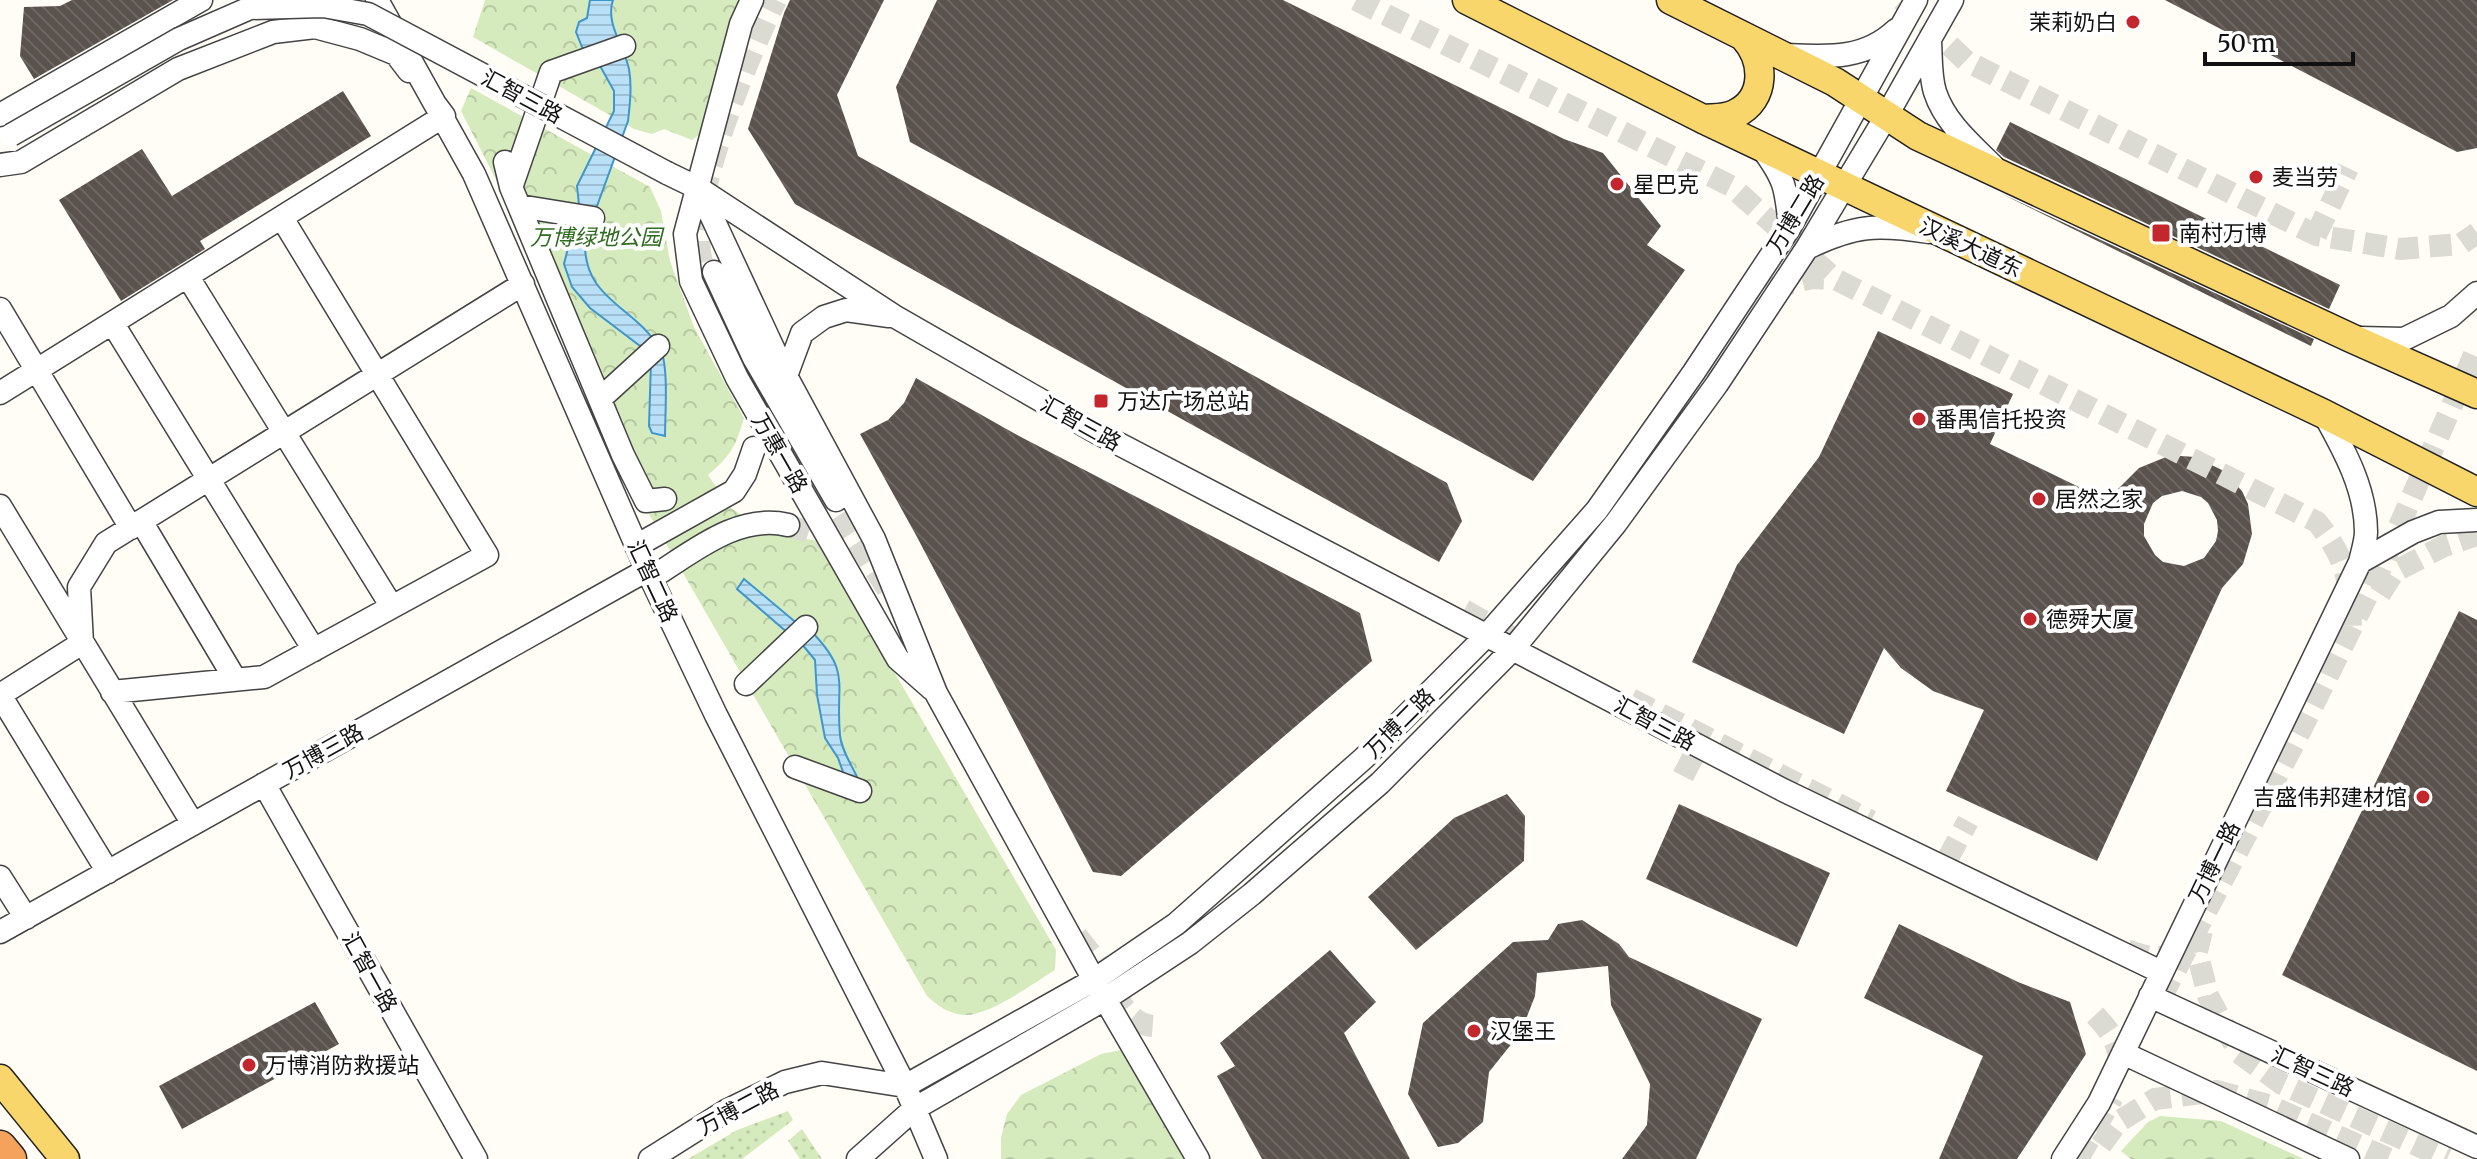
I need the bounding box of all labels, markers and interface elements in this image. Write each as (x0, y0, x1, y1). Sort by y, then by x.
place label: 茉莉奶白 (2029, 8, 2117, 36)
marker: 茉莉奶白 (2124, 13, 2142, 31)
scale bar (2205, 16, 2353, 66)
text: 50 m (2217, 28, 2276, 59)
street label: 汇智三路 (477, 63, 567, 129)
place label: 麦当劳 (2272, 163, 2338, 191)
marker: 麦当劳 (2247, 168, 2265, 186)
street label: 万博二路 (1760, 169, 1830, 259)
place label: 星巴克 (1633, 170, 1699, 198)
marker: 星巴克 (1608, 175, 1626, 193)
street label: 汉溪大道东 (1915, 211, 2027, 283)
place label: 南村万博 (2179, 219, 2267, 247)
marker: 南村万博 (2150, 222, 2172, 244)
park label: 万博绿地公园 (530, 223, 665, 251)
place label: 万达广场总站 (1117, 387, 1249, 415)
street label: 汇智三路 (1036, 389, 1126, 457)
marker: 万达广场总站 (1092, 392, 1110, 410)
place label: 番禺信托投资 (1935, 405, 2067, 433)
street label: 万惠一路 (746, 408, 814, 498)
marker: 番禺信托投资 (1910, 410, 1928, 428)
place label: 居然之家 (2055, 485, 2143, 513)
marker: 居然之家 (2030, 490, 2048, 508)
street label: 汇智二路 (622, 535, 684, 627)
place label: 德舜大厦 (2046, 605, 2134, 633)
marker: 德舜大厦 (2021, 610, 2039, 628)
street label: 万博二路 (1358, 682, 1440, 764)
street label: 汇智三路 (1610, 690, 1700, 756)
street label: 万博三路 (278, 717, 368, 785)
place label: 吉盛伟邦建材馆 (2253, 783, 2407, 811)
marker: 吉盛伟邦建材馆 (2414, 788, 2432, 806)
street label: 万博一路 (2182, 816, 2246, 908)
street label: 汇智一路 (336, 927, 404, 1017)
place label: 汉堡王 (1490, 1017, 1556, 1045)
marker: 汉堡王 (1465, 1022, 1483, 1040)
street label: 汇智三路 (2267, 1040, 2359, 1102)
place label: 万博消防救援站 (265, 1051, 419, 1079)
marker: 万博消防救援站 (240, 1056, 258, 1074)
street label: 万博二路 (693, 1075, 783, 1141)

